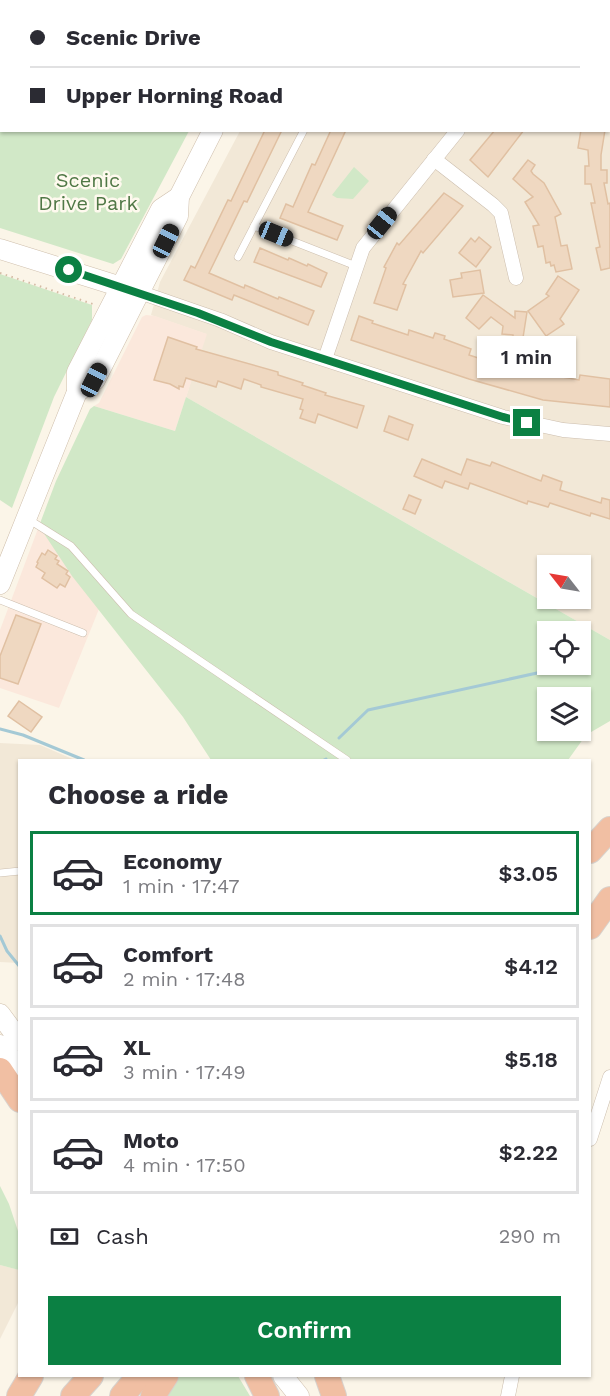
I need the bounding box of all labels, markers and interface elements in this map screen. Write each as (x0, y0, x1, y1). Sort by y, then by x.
text: Scenic Drive (66, 25, 201, 50)
text: Upper Horning Road (66, 83, 283, 108)
park label: Scenic Drive Park (38, 168, 138, 215)
car (364, 203, 400, 243)
car (256, 219, 296, 249)
car (150, 221, 182, 261)
route start (55, 256, 82, 283)
callout: 1 min (478, 336, 576, 378)
text: 1 min (501, 345, 552, 369)
car (78, 360, 110, 400)
route end (513, 409, 540, 436)
north arrow (537, 555, 591, 609)
map controls (537, 555, 591, 741)
button: locate (537, 621, 591, 675)
button: layers (537, 687, 591, 741)
text: Choose a ride (48, 779, 228, 811)
icon: car (51, 846, 105, 900)
text: Economy (123, 849, 222, 874)
text: $3.05 (499, 861, 558, 886)
text: 1 min · 17:47 (123, 874, 240, 898)
icon: car (51, 939, 105, 993)
text: Comfort (123, 942, 213, 967)
text: $4.12 (504, 954, 558, 979)
text: 2 min · 17:48 (123, 967, 245, 991)
icon: car (51, 1032, 105, 1086)
text: XL (123, 1035, 151, 1060)
text: $5.18 (505, 1047, 558, 1072)
text: 3 min · 17:49 (123, 1060, 246, 1084)
icon: car (51, 1125, 105, 1179)
text: Moto (123, 1128, 179, 1153)
text: $2.22 (499, 1140, 558, 1165)
text: 4 min · 17:50 (123, 1153, 246, 1177)
icon: cash (48, 1220, 81, 1253)
text: Cash (96, 1224, 149, 1249)
text: 290 m (499, 1224, 561, 1248)
button: Confirm (48, 1296, 561, 1365)

